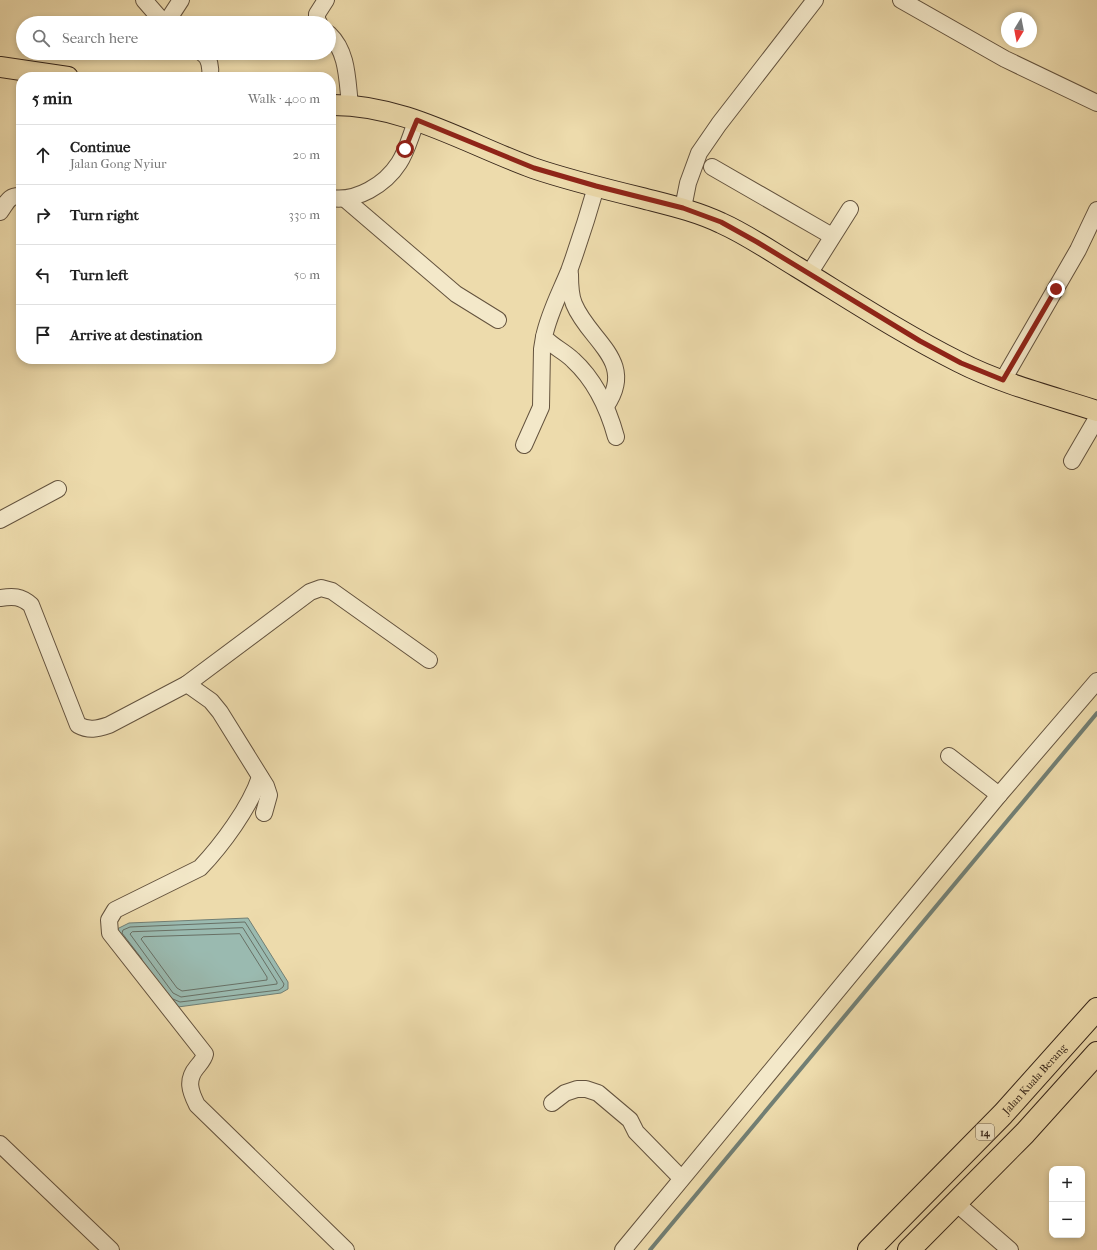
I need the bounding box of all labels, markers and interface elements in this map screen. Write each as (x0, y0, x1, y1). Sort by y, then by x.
north arrow (1001, 12, 1037, 48)
search box (16, 16, 336, 60)
icon: search (30, 27, 52, 49)
text: Search here (62, 29, 138, 47)
text: 5 min (32, 88, 72, 108)
text: Walk · 400 m (248, 91, 320, 106)
text: Continue (70, 138, 130, 156)
route start (396, 140, 414, 158)
icon: ahead (32, 144, 54, 166)
text: 20 m (293, 147, 320, 162)
text: Jalan Gong Nyiur (70, 156, 167, 171)
icon: right (32, 204, 54, 226)
text: Turn right (70, 206, 139, 224)
text: 330 m (289, 207, 320, 222)
icon: left (32, 264, 54, 286)
text: Turn left (70, 266, 128, 284)
text: 50 m (294, 267, 320, 282)
route end (1047, 280, 1065, 298)
icon: arrive (32, 324, 54, 346)
text: Arrive at destination (70, 326, 202, 344)
street label: Jalan Kuala Berang (999, 1041, 1070, 1118)
road number: 14 (976, 1124, 994, 1140)
map controls (1049, 1166, 1085, 1238)
button: + (1049, 1166, 1085, 1202)
button: − (1049, 1202, 1085, 1238)

